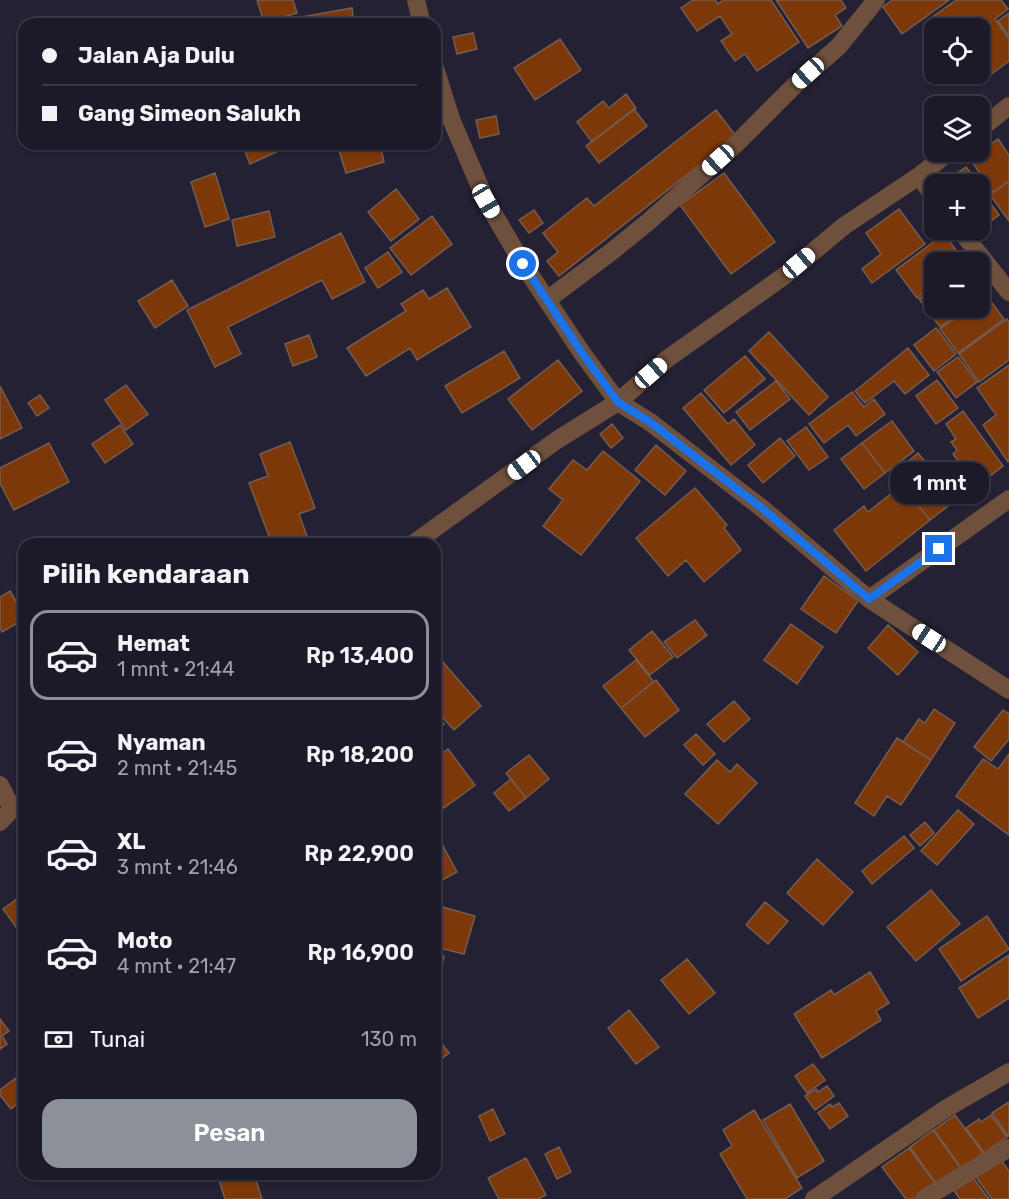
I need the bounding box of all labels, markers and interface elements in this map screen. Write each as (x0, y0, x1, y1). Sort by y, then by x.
map controls (924, 18, 990, 318)
button: locate (924, 18, 990, 84)
text: Jalan Aja Dulu (78, 42, 235, 69)
car (789, 54, 827, 92)
button: layers (924, 96, 990, 162)
text: Gang Simeon Salukh (78, 100, 301, 127)
car (699, 141, 737, 179)
button: + (924, 174, 990, 240)
car (469, 181, 503, 221)
car (779, 245, 819, 281)
route start (509, 250, 536, 277)
button: − (924, 252, 990, 318)
car (632, 354, 670, 392)
car (504, 447, 544, 483)
callout: 1 mnt (890, 462, 988, 504)
text: 1 mnt (913, 471, 966, 495)
route end (925, 535, 952, 562)
text: Pilih kendaraan (42, 558, 250, 590)
car (909, 621, 949, 655)
icon: car (45, 628, 99, 682)
text: Hemat (117, 630, 190, 657)
text: Rp 13,400 (306, 642, 414, 669)
text: 1 mnt · 21:44 (117, 657, 235, 681)
icon: car (45, 727, 99, 781)
text: Nyaman (117, 729, 206, 756)
text: Rp 18,200 (306, 741, 414, 768)
text: 2 mnt · 21:45 (117, 756, 237, 780)
icon: car (45, 826, 99, 880)
text: XL (117, 828, 145, 855)
text: Rp 22,900 (304, 840, 414, 867)
text: 3 mnt · 21:46 (117, 855, 238, 879)
icon: car (45, 925, 99, 979)
text: Moto (117, 927, 172, 954)
text: Rp 16,900 (308, 939, 414, 966)
text: 4 mnt · 21:47 (117, 954, 236, 978)
icon: cash (42, 1023, 75, 1056)
text: Tunai (90, 1026, 145, 1053)
text: 130 m (361, 1027, 417, 1051)
button: Pesan (42, 1099, 417, 1168)

